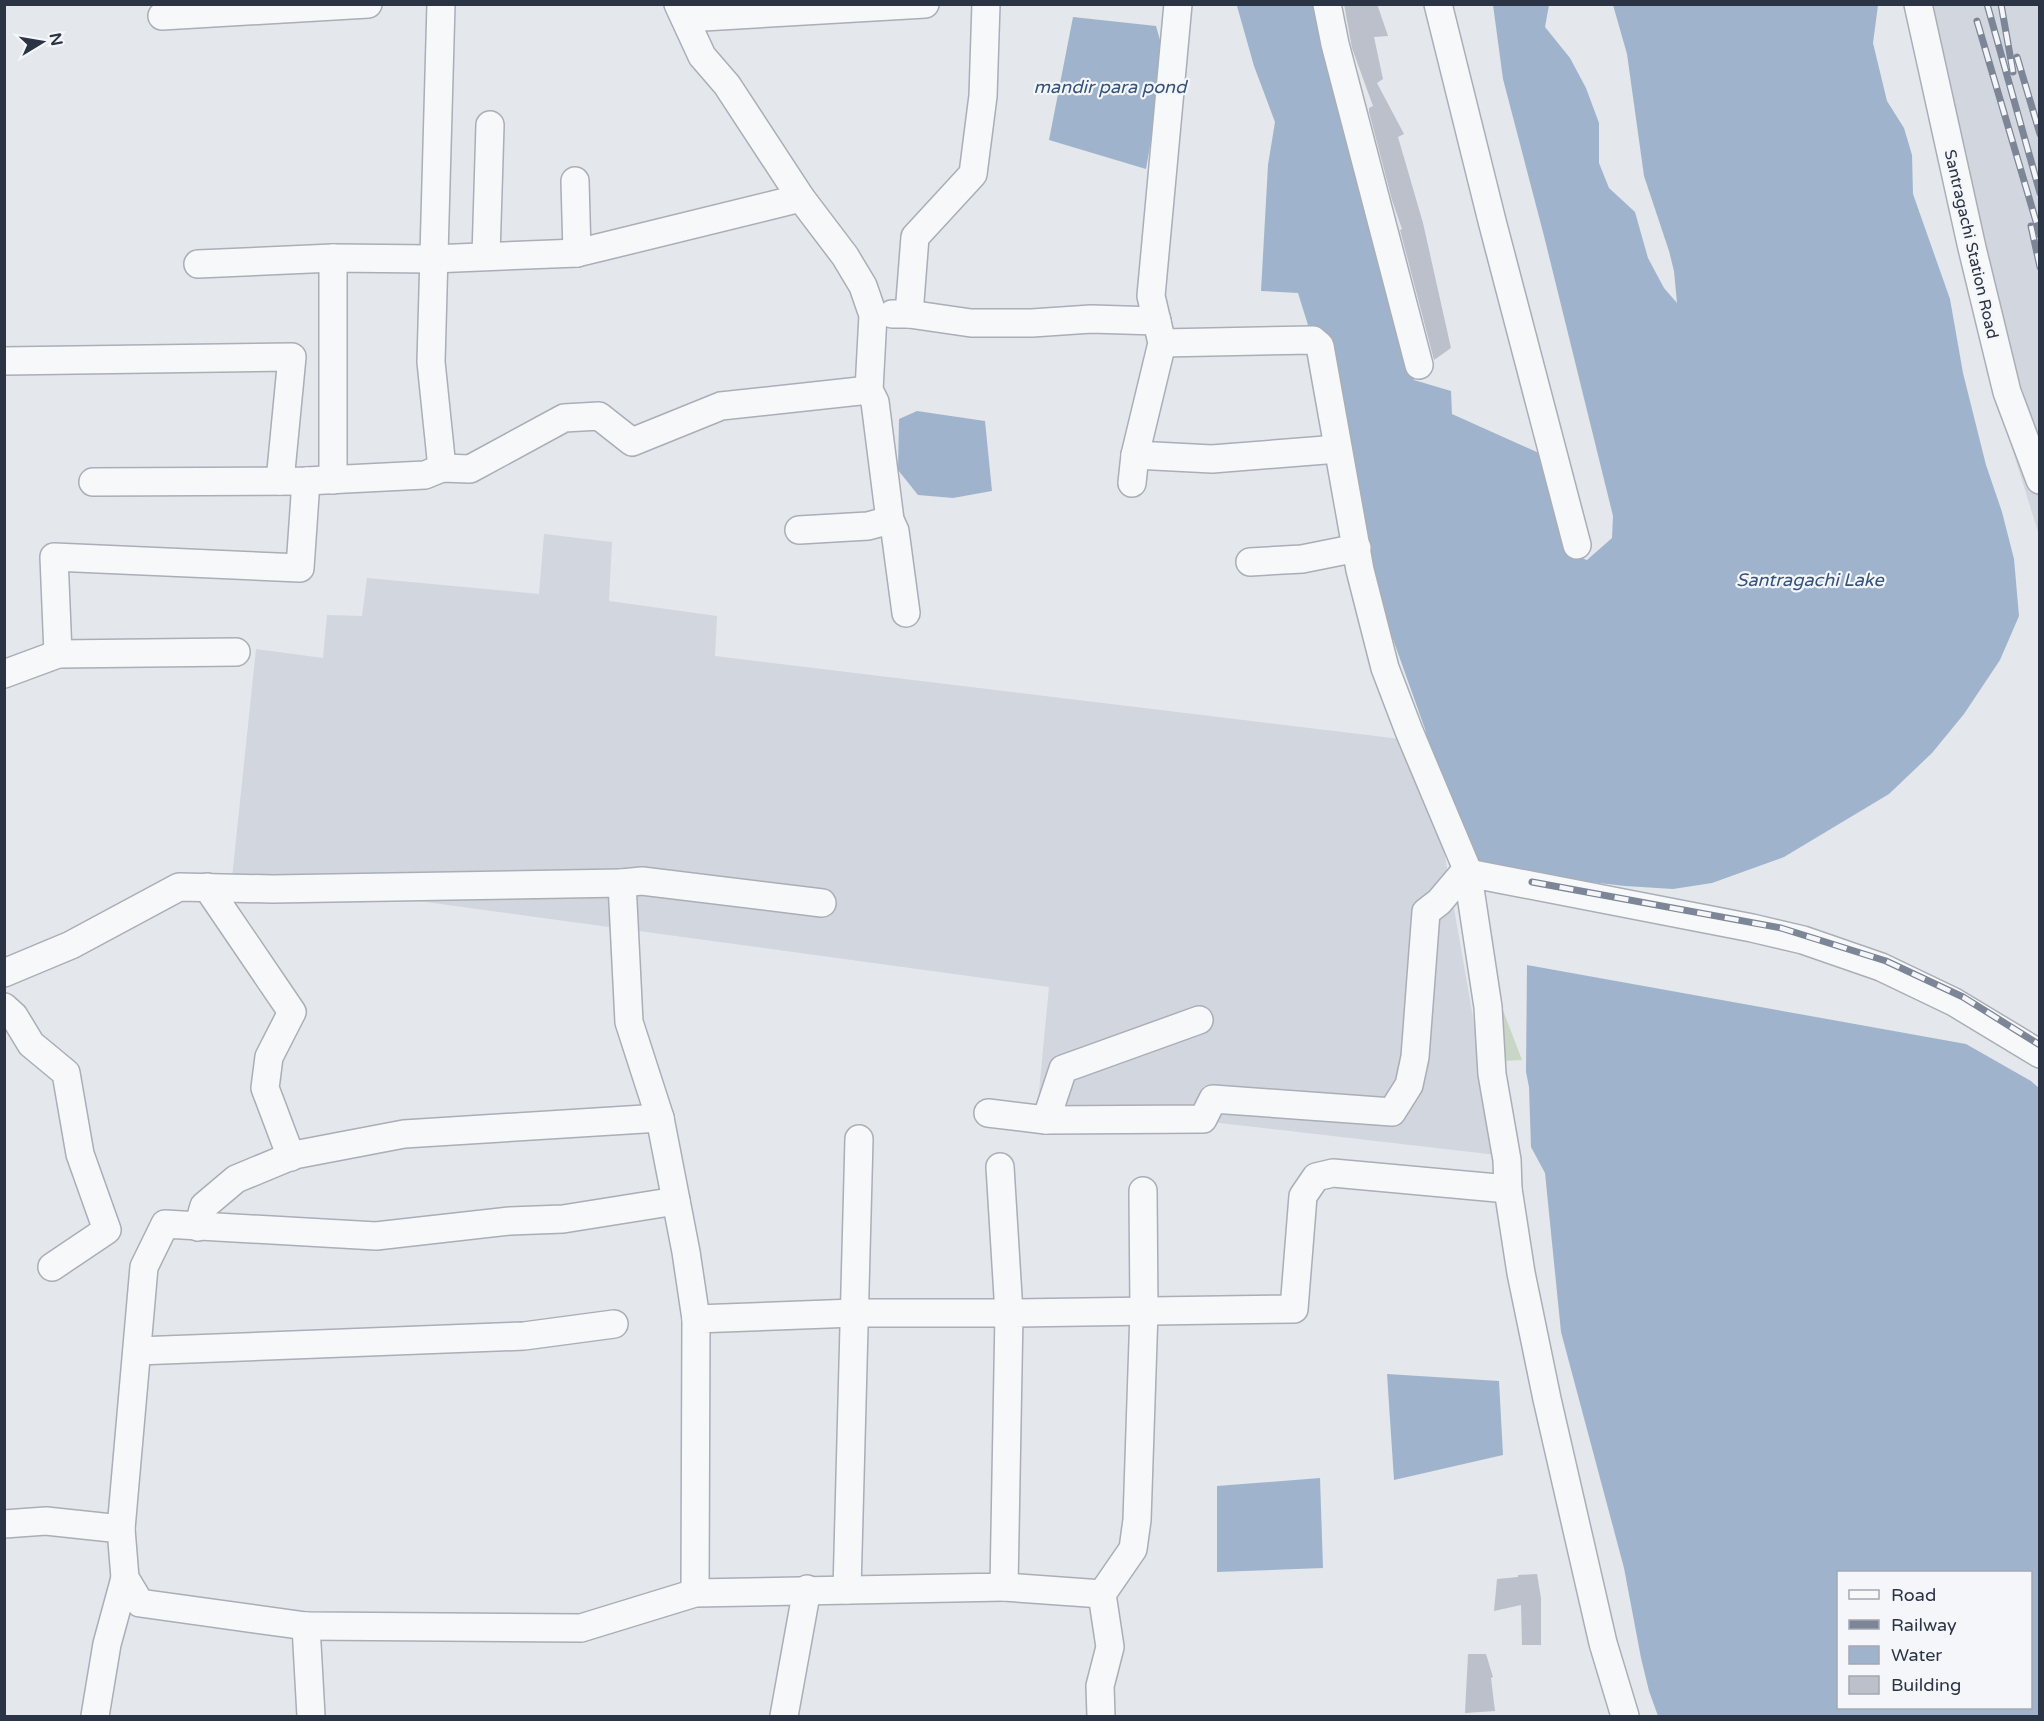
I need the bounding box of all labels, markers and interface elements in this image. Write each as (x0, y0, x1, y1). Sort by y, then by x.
north arrow (12, 12, 72, 72)
text: N (45, 31, 67, 48)
water label: mandir para pond (1034, 76, 1189, 98)
street label: Santragachi Station Road (1940, 148, 2003, 341)
water label: Santragachi Lake (1736, 569, 1884, 591)
legend (1837, 1571, 2032, 1709)
text: Road (1891, 1584, 1936, 1606)
text: Railway (1891, 1614, 1957, 1636)
text: Water (1891, 1644, 1942, 1666)
text: Building (1891, 1674, 1961, 1696)

